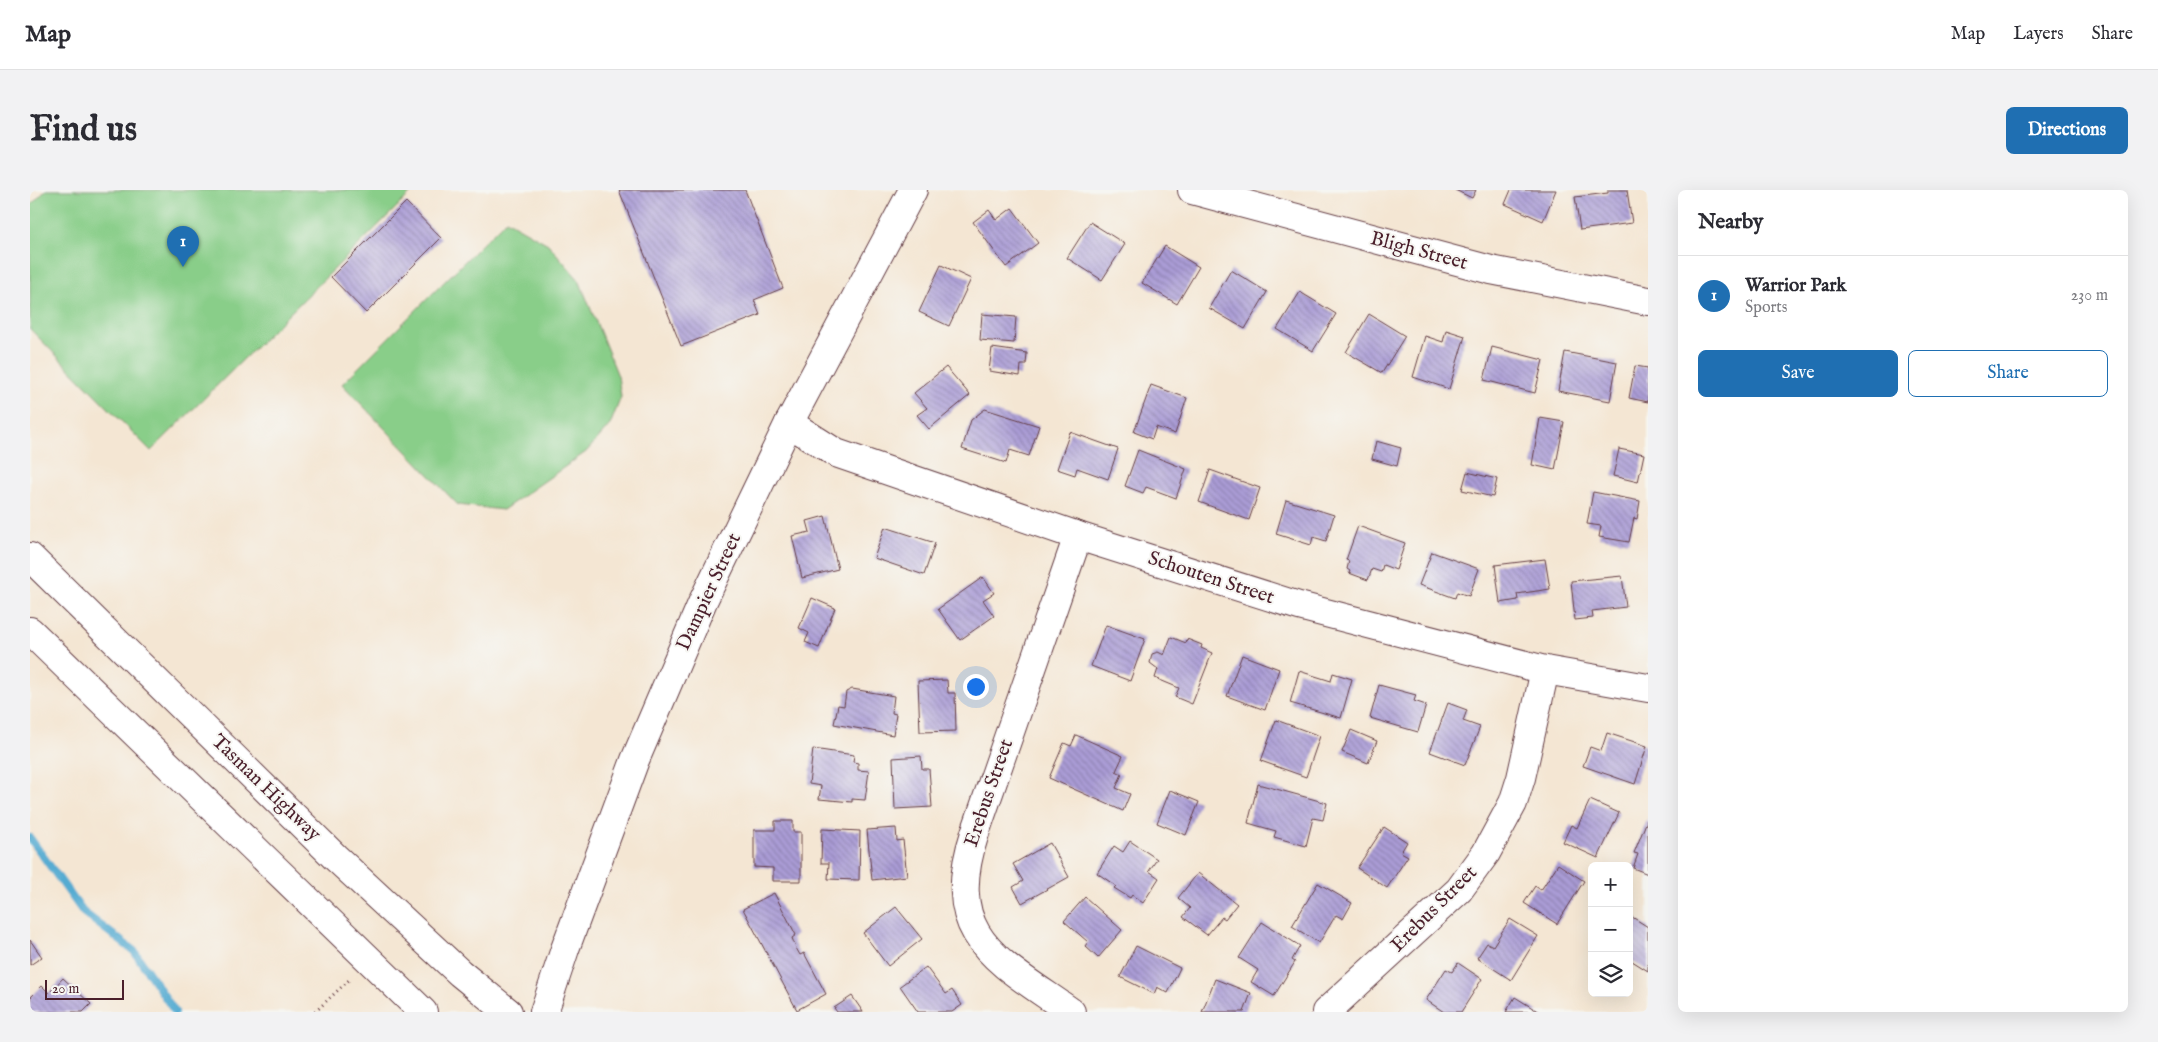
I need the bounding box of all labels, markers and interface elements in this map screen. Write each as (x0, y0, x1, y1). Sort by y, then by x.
text: Map (25, 19, 71, 50)
text: Map (1951, 23, 1985, 46)
text: Layers (2013, 23, 2064, 46)
text: Share (2092, 23, 2133, 46)
button: Directions (2006, 107, 2128, 154)
text: Find us (30, 108, 137, 153)
text: Nearby (1698, 209, 1763, 236)
pin: 1 (167, 226, 199, 267)
street label: Bligh Street (1368, 226, 1470, 276)
text: Warrior Park (1745, 274, 1847, 298)
text: 1 (1711, 286, 1717, 306)
text: 230 m (2071, 286, 2108, 306)
text: Sports (1745, 298, 1787, 318)
button: Save (1698, 350, 1898, 397)
button: Share (1908, 350, 2108, 397)
street label: Dampier Street (671, 529, 747, 655)
street label: Schouten Street (1145, 546, 1277, 610)
your location (963, 674, 989, 700)
street label: Tasman Highway (206, 729, 326, 847)
street label: Erebus Street (959, 736, 1019, 850)
street label: Erebus Street (1385, 860, 1483, 958)
map controls (1588, 862, 1633, 997)
button: + (1588, 862, 1633, 907)
button: − (1588, 907, 1633, 952)
button: layers (1588, 952, 1633, 997)
scale bar (45, 977, 124, 1000)
text: 20 m (52, 980, 79, 998)

